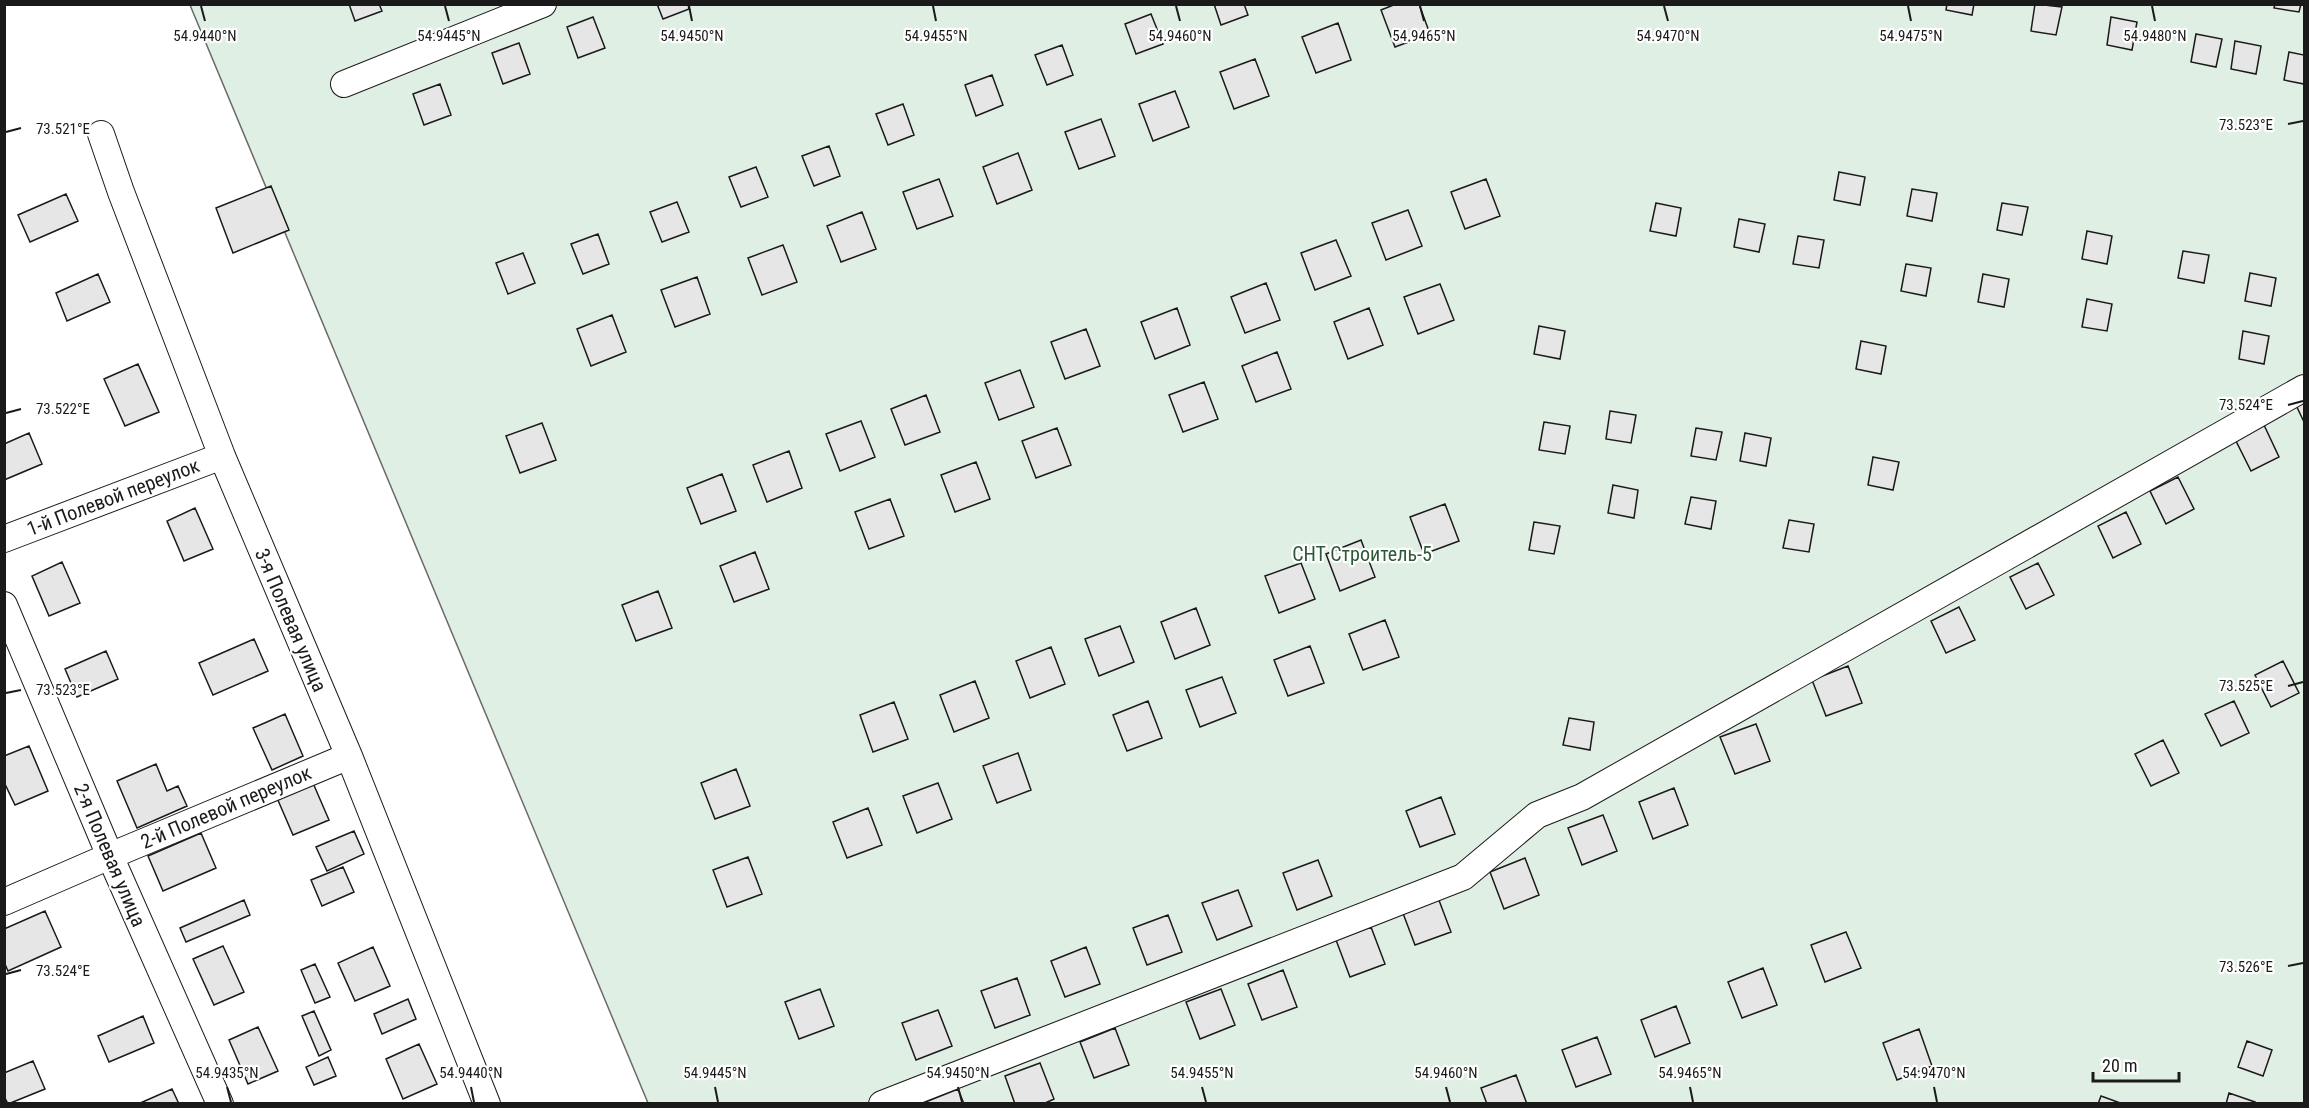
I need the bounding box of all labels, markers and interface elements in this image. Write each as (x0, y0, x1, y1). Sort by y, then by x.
text: 54.9440°N (173, 27, 237, 45)
text: 54.9445°N (417, 27, 481, 45)
text: 54.9450°N (660, 27, 724, 45)
text: 54.9455°N (904, 27, 968, 45)
text: 54.9460°N (1148, 27, 1212, 45)
text: 54.9465°N (1392, 27, 1456, 45)
text: 54.9470°N (1636, 27, 1700, 45)
text: 54.9475°N (1879, 27, 1943, 45)
text: 54.9480°N (2123, 27, 2187, 45)
text: 73.523°E (2219, 116, 2273, 134)
text: 73.521°E (36, 120, 90, 138)
text: 73.524°E (2219, 396, 2273, 414)
text: 73.522°E (36, 400, 90, 418)
street label: 1-й Полевой переулок (23, 453, 203, 541)
park label: СНТ Строитель-5 (1292, 542, 1432, 566)
street label: 3-я Полевая улица (250, 545, 332, 695)
text: 73.525°E (2219, 677, 2273, 695)
text: 73.523°E (36, 681, 90, 699)
street label: 2-й Полевой переулок (137, 760, 315, 854)
street label: 2-я Полевая улица (69, 780, 151, 930)
text: 73.526°E (2219, 958, 2273, 976)
text: 73.524°E (36, 962, 90, 980)
scale bar (2093, 1045, 2178, 1083)
text: 20 m (2102, 1055, 2137, 1076)
text: 54.9435°N (195, 1064, 259, 1082)
text: 54.9440°N (439, 1064, 503, 1082)
text: 54.9445°N (683, 1064, 747, 1082)
text: 54.9450°N (926, 1064, 990, 1082)
text: 54.9455°N (1170, 1064, 1234, 1082)
text: 54.9460°N (1414, 1064, 1478, 1082)
text: 54.9465°N (1658, 1064, 1722, 1082)
text: 54.9470°N (1902, 1064, 1966, 1082)

